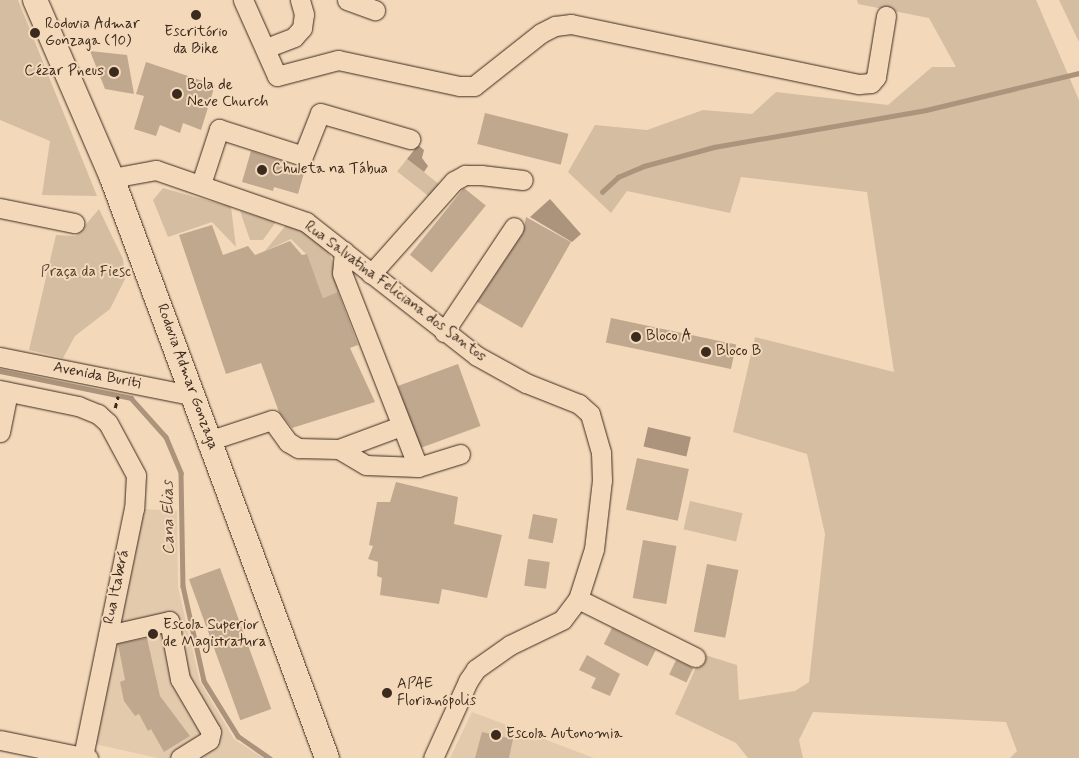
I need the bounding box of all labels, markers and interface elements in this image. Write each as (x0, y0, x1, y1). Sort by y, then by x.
marker: Escritório da Bike (190, 9, 202, 21)
place label: Rodovia Admar Gonzaga (10) (45, 15, 140, 50)
place label: Escritório da Bike (164, 23, 228, 58)
marker: Rodovia Admar Gonzaga (10) (29, 27, 41, 39)
place label: Cézar Pneus (25, 63, 104, 81)
marker: Cézar Pneus (108, 66, 120, 78)
place label: Bola de Neve Church (187, 76, 270, 111)
marker: Bola de Neve Church (171, 88, 183, 100)
place label: Chuleta na Tábua (272, 161, 386, 179)
marker: Chuleta na Tábua (256, 164, 268, 176)
street label: Rua Salvatina Feliciana dos Santos (303, 219, 487, 365)
park label: Praça da Fiesc (41, 264, 131, 282)
street label: Rodovia Admar Gonzaga (152, 302, 222, 452)
place label: Bloco A (646, 328, 691, 346)
marker: Bloco A (630, 331, 642, 343)
place label: Bloco B (716, 343, 761, 361)
marker: Bloco B (700, 346, 712, 358)
street label: Avenida Buriti (51, 359, 143, 393)
water label: Cana Elias (159, 481, 179, 555)
street label: Rua Itaberá (100, 547, 134, 627)
place label: Escola Superior de Magistratura (163, 616, 265, 651)
marker: Escola Superior de Magistratura (147, 628, 159, 640)
place label: APAE Florianópolis (397, 675, 476, 710)
marker: APAE Florianópolis (381, 687, 393, 699)
place label: Escola Autonomia (506, 726, 622, 744)
marker: Escola Autonomia (490, 729, 502, 741)

